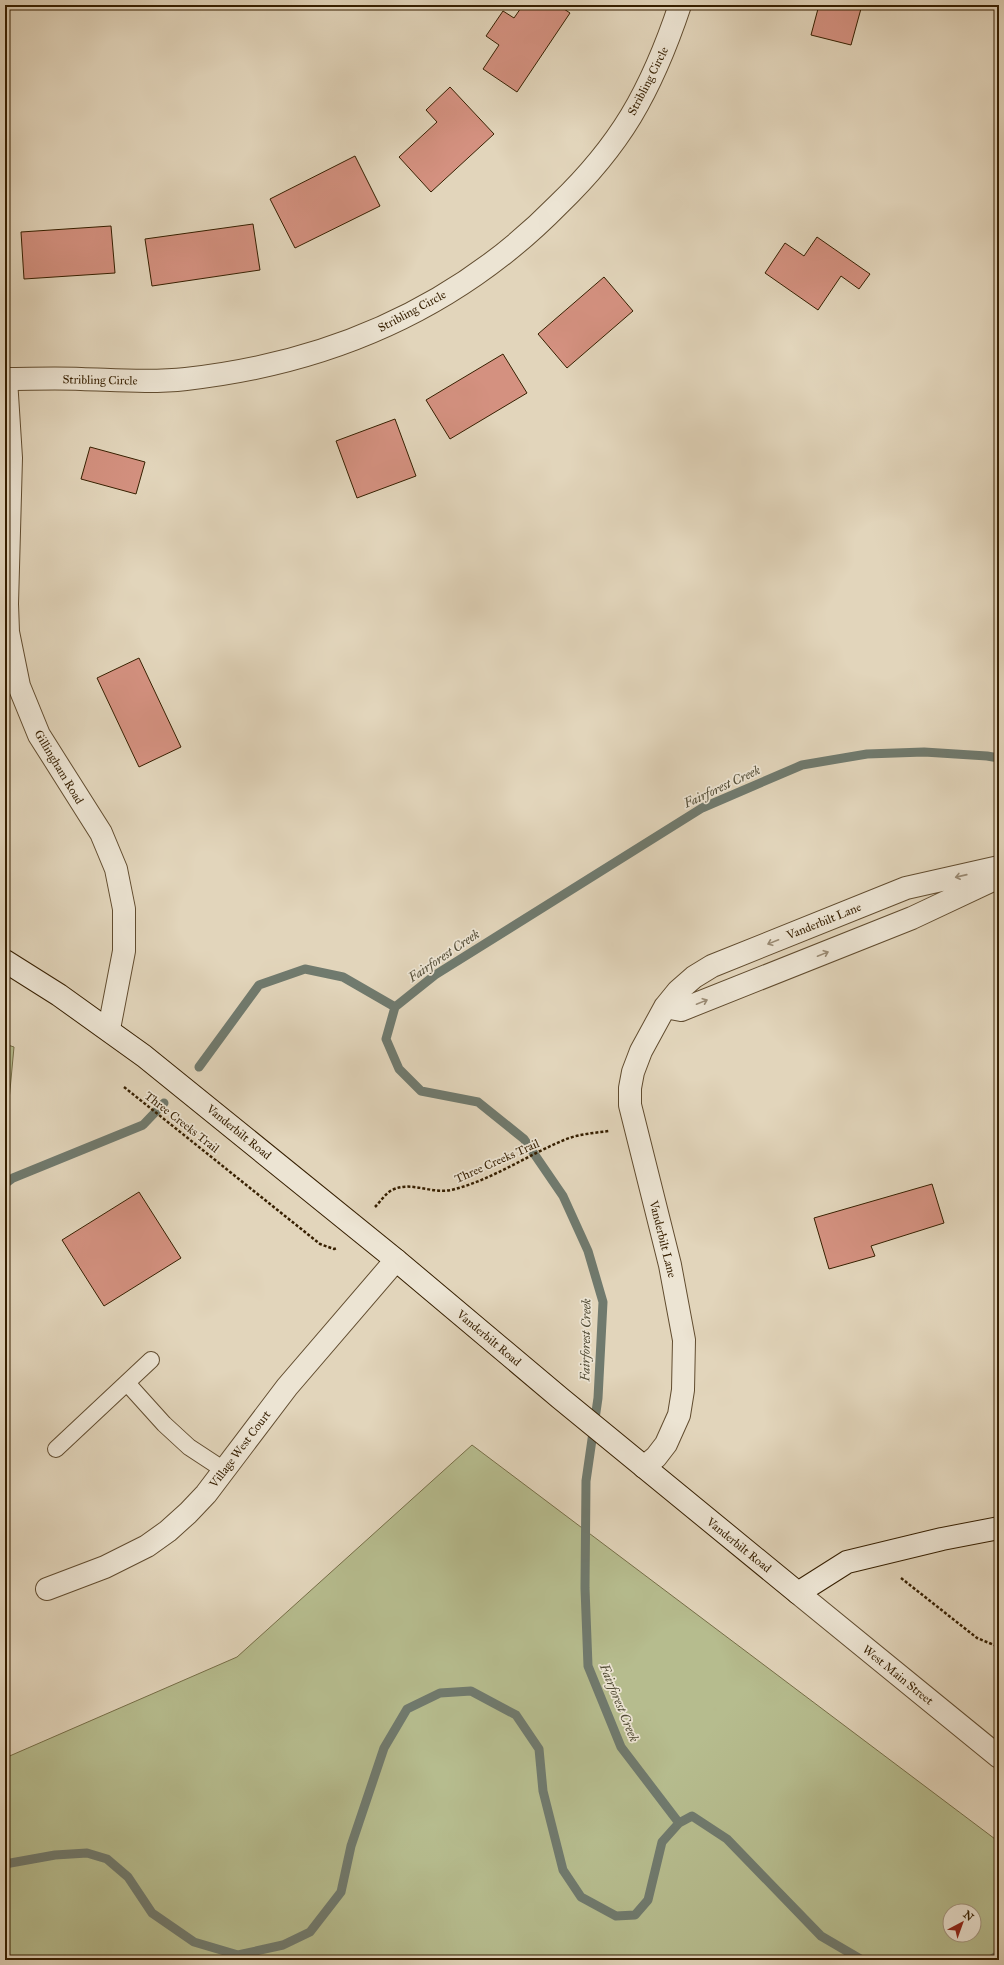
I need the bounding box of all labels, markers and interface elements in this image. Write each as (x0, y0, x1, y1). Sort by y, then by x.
street label: Stribling Circle (625, 44, 672, 118)
street label: Stribling Circle (376, 287, 449, 336)
street label: Stribling Circle (62, 372, 138, 389)
street label: Gillingham Road (31, 727, 87, 807)
water label: Fairforest Creek (680, 762, 763, 812)
one-way arrow (955, 872, 968, 880)
street label: Vanderbilt Lane (784, 900, 863, 943)
water label: Fairforest Creek (404, 926, 483, 986)
one-way arrow (767, 938, 779, 946)
one-way arrow (816, 949, 828, 957)
one-way arrow (696, 997, 708, 1005)
street label: Three Creeks Trail (142, 1088, 223, 1156)
street label: Vanderbilt Road (203, 1101, 274, 1162)
street label: Three Creeks Trail (453, 1136, 542, 1186)
street label: Vanderbilt Lane (646, 1198, 679, 1279)
water label: Fairforest Creek (577, 1298, 595, 1383)
street label: Vanderbilt Road (453, 1307, 524, 1369)
street label: Village West Court (206, 1407, 275, 1492)
street label: Vanderbilt Road (703, 1514, 774, 1575)
street label: West Main Street (860, 1642, 937, 1708)
water label: Fairforest Creek (596, 1661, 642, 1745)
north arrow (942, 1903, 982, 1943)
text: N (960, 1908, 977, 1924)

